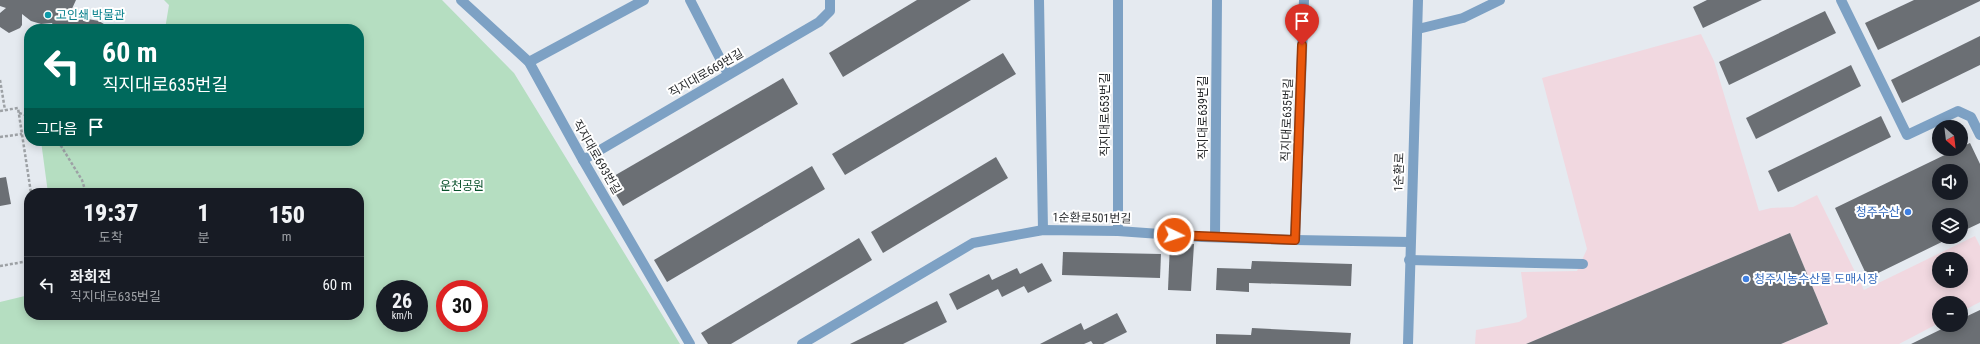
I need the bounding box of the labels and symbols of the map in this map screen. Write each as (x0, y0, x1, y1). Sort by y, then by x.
pin (1285, 4, 1319, 45)
place label: 고인쇄 박물관 (56, 8, 125, 22)
marker: 고인쇄 박물관 (43, 10, 53, 20)
street label: 직지대로669번길 (666, 46, 746, 100)
street label: 직지대로653번길 (1098, 73, 1112, 157)
street label: 직지대로639번길 (1196, 76, 1210, 160)
street label: 직지대로635번길 (1279, 78, 1295, 162)
street label: 직지대로693번길 (570, 117, 624, 197)
north arrow (1932, 120, 1968, 156)
street label: 1순환로 (1391, 152, 1407, 192)
park label: 운천공원 (440, 179, 484, 193)
place label: 청주수산 (1856, 205, 1900, 219)
marker: 청주수산 (1903, 207, 1913, 217)
street label: 1순환로501번길 (1052, 210, 1132, 226)
position arrow (1153, 214, 1195, 256)
place label: 청주시농수산물 도매시장 (1754, 272, 1878, 286)
marker: 청주시농수산물 도매시장 (1741, 274, 1751, 284)
speed limit sign: 30 (436, 280, 488, 332)

